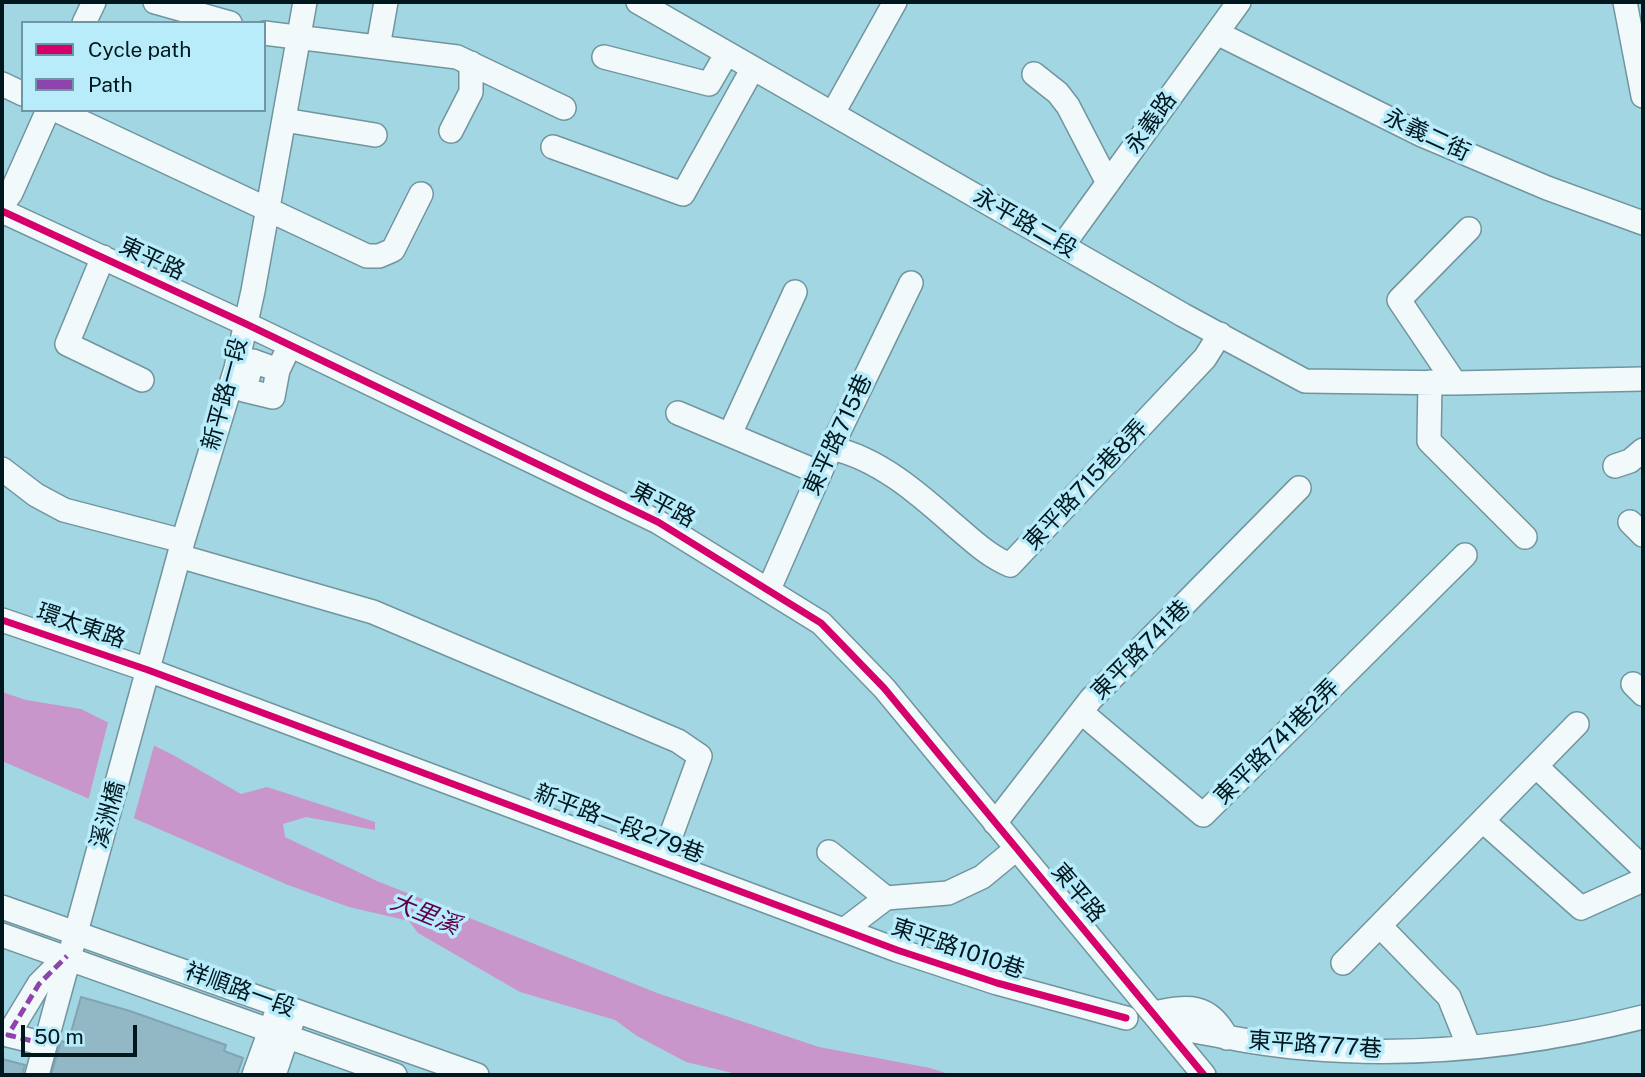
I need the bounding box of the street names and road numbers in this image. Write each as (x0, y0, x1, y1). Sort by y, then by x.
street label: 永義路 (1120, 87, 1182, 159)
street label: 永義二街 (1379, 103, 1475, 167)
street label: 永平路二段 (968, 182, 1082, 264)
street label: 東平路 (115, 232, 189, 286)
street label: 新平路一段 (197, 335, 253, 453)
street label: 東平路715巷 (798, 370, 878, 500)
street label: 東平路715巷8弄 (1019, 414, 1153, 556)
street label: 東平路 (626, 477, 700, 533)
street label: 東平路741巷 (1086, 595, 1196, 705)
street label: 環太東路 (33, 598, 129, 654)
street label: 東平路741巷2弄 (1209, 674, 1345, 810)
street label: 溪洲橋 (85, 778, 131, 852)
street label: 新平路一段279巷 (530, 779, 708, 869)
street label: 東平路 (1045, 858, 1111, 928)
street label: 東平路1010巷 (888, 913, 1028, 985)
street label: 祥順路一段 (181, 957, 299, 1023)
street label: 東平路777巷 (1247, 1027, 1383, 1063)

